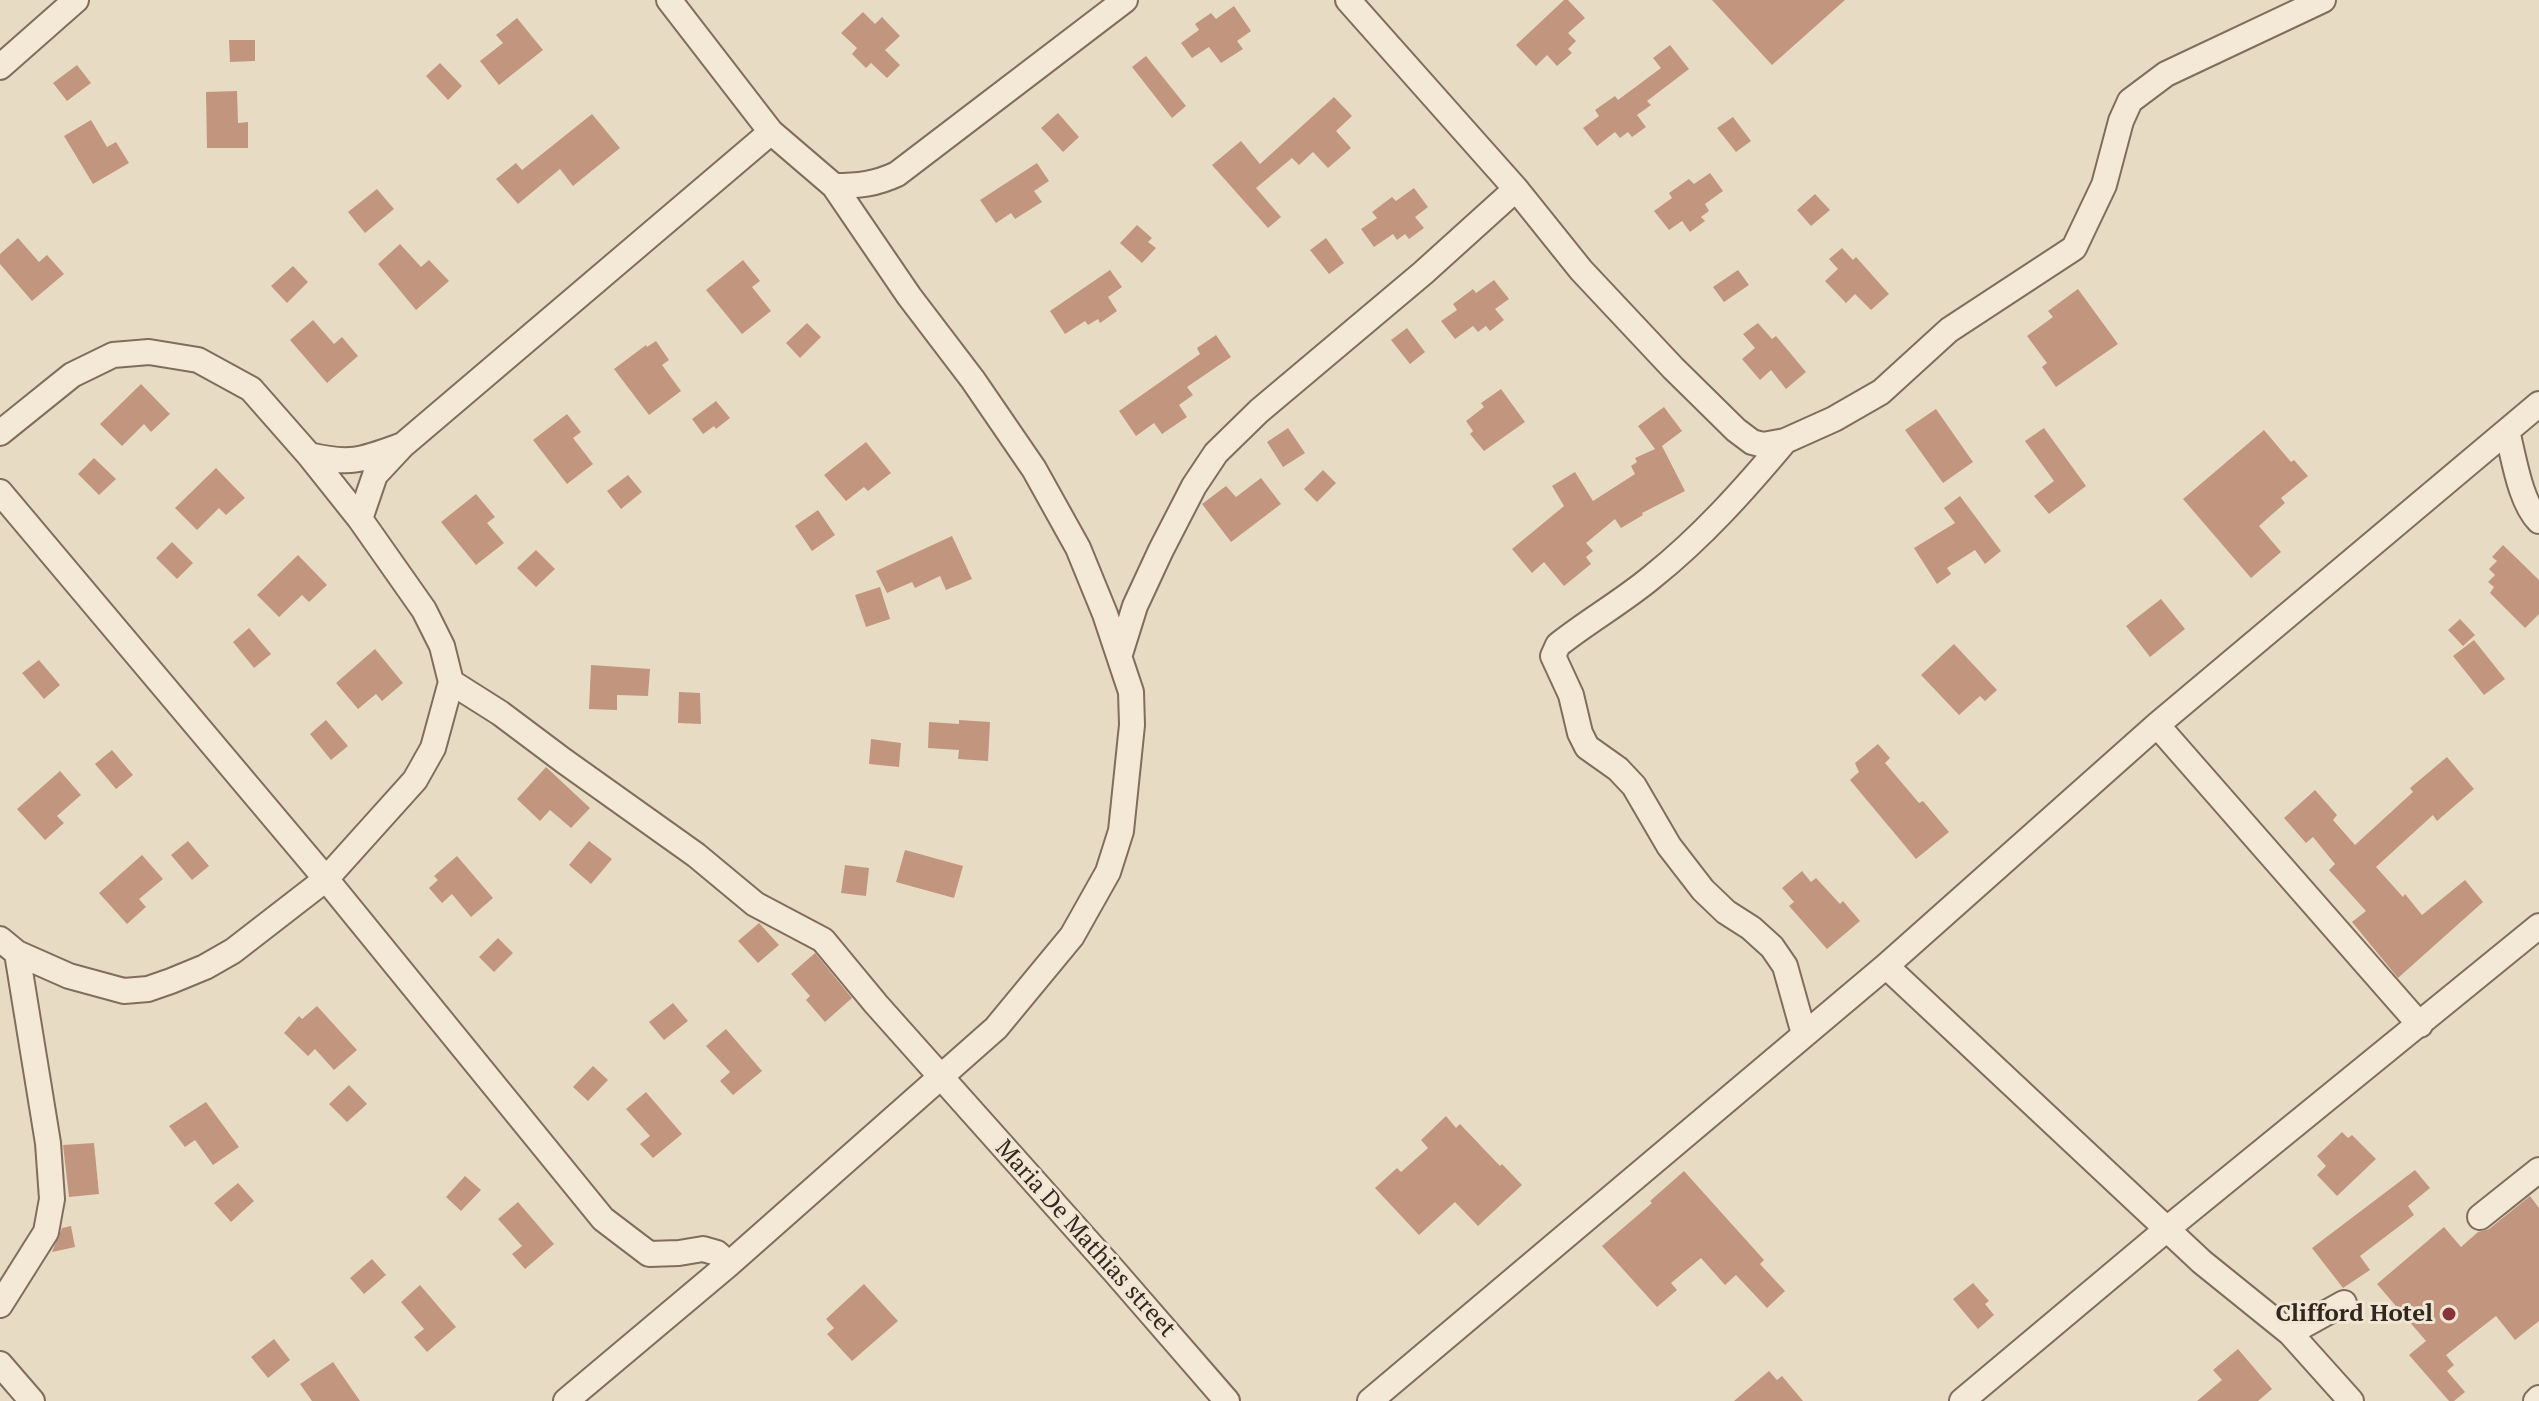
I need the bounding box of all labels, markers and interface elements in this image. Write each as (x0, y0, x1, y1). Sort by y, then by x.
street label: Maria De Mathias street (989, 1135, 1181, 1343)
place label: Clifford Hotel (2275, 1300, 2433, 1328)
marker: Clifford Hotel (2440, 1305, 2458, 1323)

